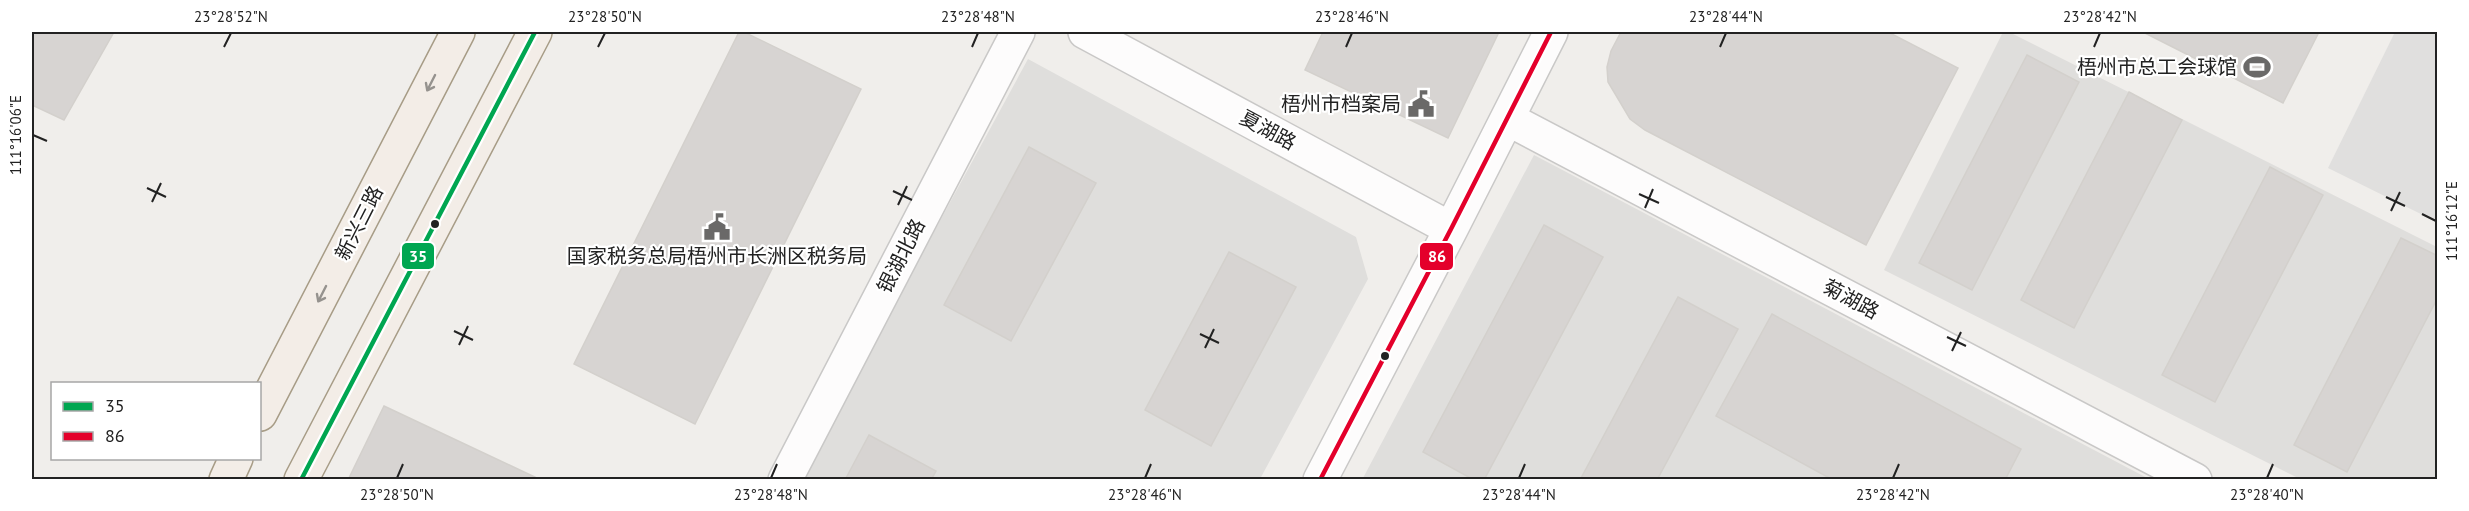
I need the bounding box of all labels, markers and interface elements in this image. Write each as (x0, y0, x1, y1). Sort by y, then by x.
text: 23°28'52"N (194, 7, 268, 26)
text: 23°28'50"N (568, 7, 642, 26)
text: 23°28'48"N (941, 7, 1015, 26)
text: 23°28'46"N (1315, 7, 1389, 26)
text: 23°28'44"N (1689, 7, 1763, 26)
text: 23°28'42"N (2063, 7, 2137, 26)
sports icon: 梧州市总工会球馆 (2242, 52, 2272, 82)
place label: 梧州市总工会球馆 (2077, 54, 2237, 80)
one-way arrow (424, 74, 436, 92)
public building icon: 梧州市档案局 (1406, 89, 1436, 119)
place label: 梧州市档案局 (1281, 91, 1401, 117)
text: 111°16'06"E (6, 95, 25, 175)
street label: 夏湖路 (1235, 104, 1301, 156)
street label: 新兴三路 (329, 181, 389, 265)
text: 111°16'12"E (2442, 181, 2461, 261)
public building icon: 国家税务总局梧州市长洲区税务局 (702, 212, 732, 242)
street label: 银湖北路 (871, 214, 931, 298)
unlabelled marker (429, 218, 441, 230)
line badge: 35 (401, 242, 435, 270)
line badge: 86 (1419, 242, 1454, 271)
place label: 国家税务总局梧州市长洲区税务局 (567, 243, 867, 269)
text: 35 (409, 246, 427, 266)
text: 86 (1428, 246, 1446, 266)
street label: 菊湖路 (1818, 273, 1884, 325)
one-way arrow (315, 285, 327, 303)
unlabelled marker (1379, 350, 1391, 362)
legend (51, 382, 261, 460)
text: 35 (105, 394, 125, 417)
text: 86 (105, 424, 125, 447)
text: 23°28'50"N (360, 485, 434, 504)
text: 23°28'48"N (734, 485, 808, 504)
text: 23°28'46"N (1108, 485, 1182, 504)
text: 23°28'44"N (1482, 485, 1556, 504)
text: 23°28'42"N (1856, 485, 1930, 504)
text: 23°28'40"N (2230, 485, 2304, 504)

